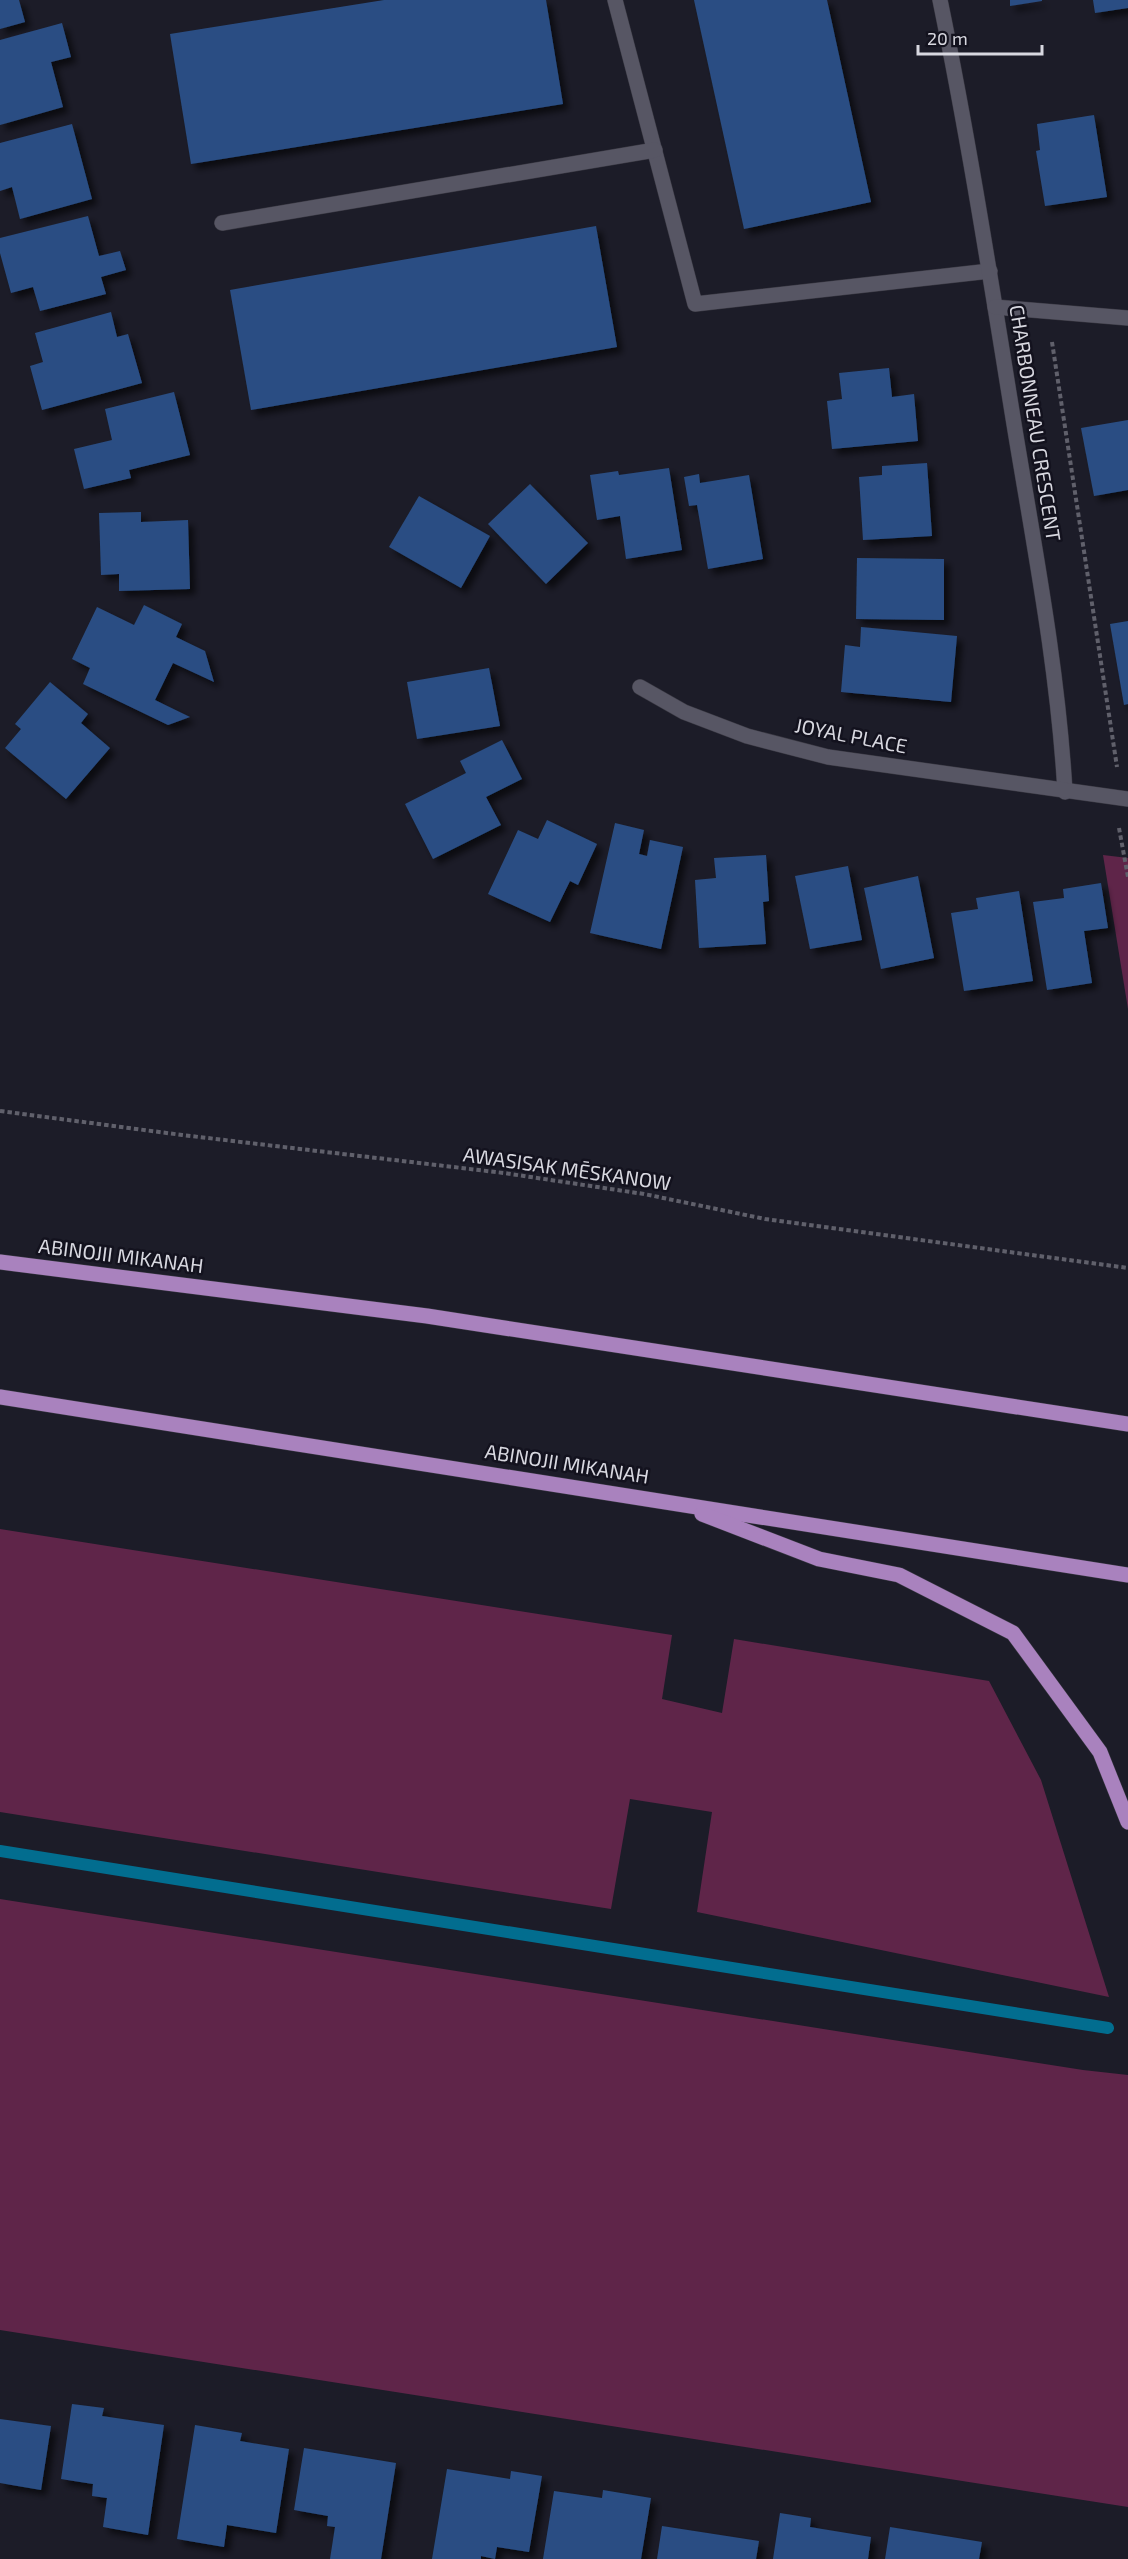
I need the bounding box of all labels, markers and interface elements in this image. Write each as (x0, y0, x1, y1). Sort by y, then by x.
scale bar (918, 18, 1042, 56)
text: 20 m (927, 27, 968, 49)
street label: CHARBONNEAU CRESCENT (1005, 303, 1067, 543)
street label: JOYAL PLACE (793, 712, 909, 758)
street label: AWASISAK MĒSKANOW (462, 1142, 673, 1194)
street label: ABINOJII MIKANAH (37, 1233, 205, 1277)
street label: ABINOJII MIKANAH (483, 1438, 651, 1488)

